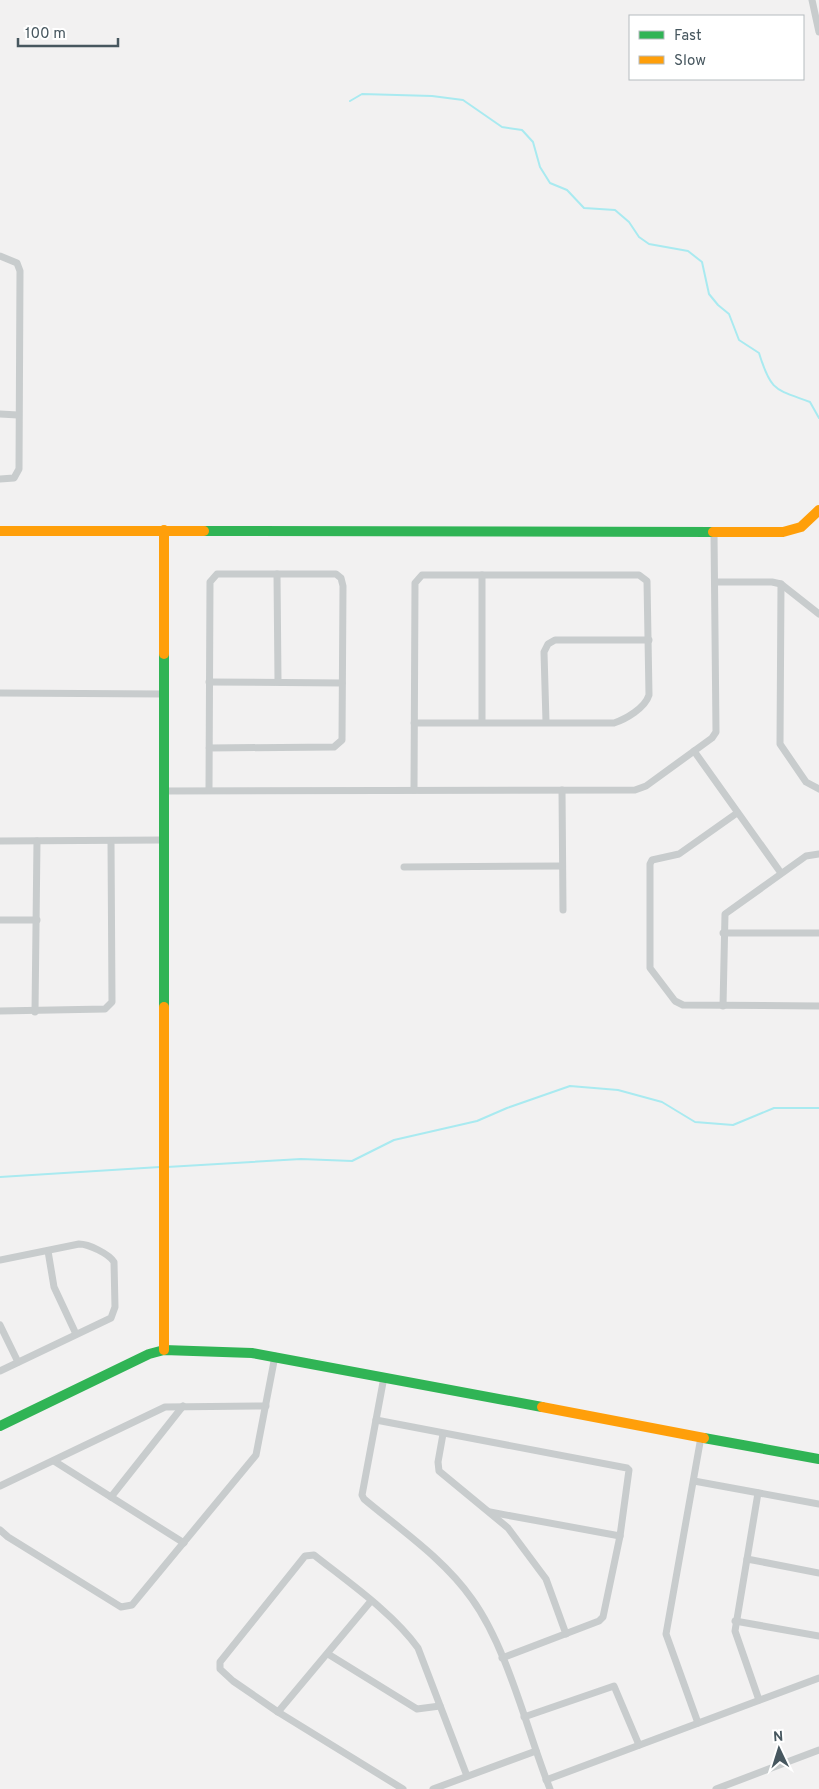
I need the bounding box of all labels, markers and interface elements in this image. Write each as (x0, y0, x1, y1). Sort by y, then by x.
scale bar (18, 15, 118, 47)
legend (629, 15, 804, 80)
text: 100 m (25, 25, 66, 44)
text: Fast (674, 27, 702, 46)
text: Slow (674, 52, 706, 71)
north arrow (754, 1724, 804, 1774)
text: N (773, 1729, 784, 1746)

